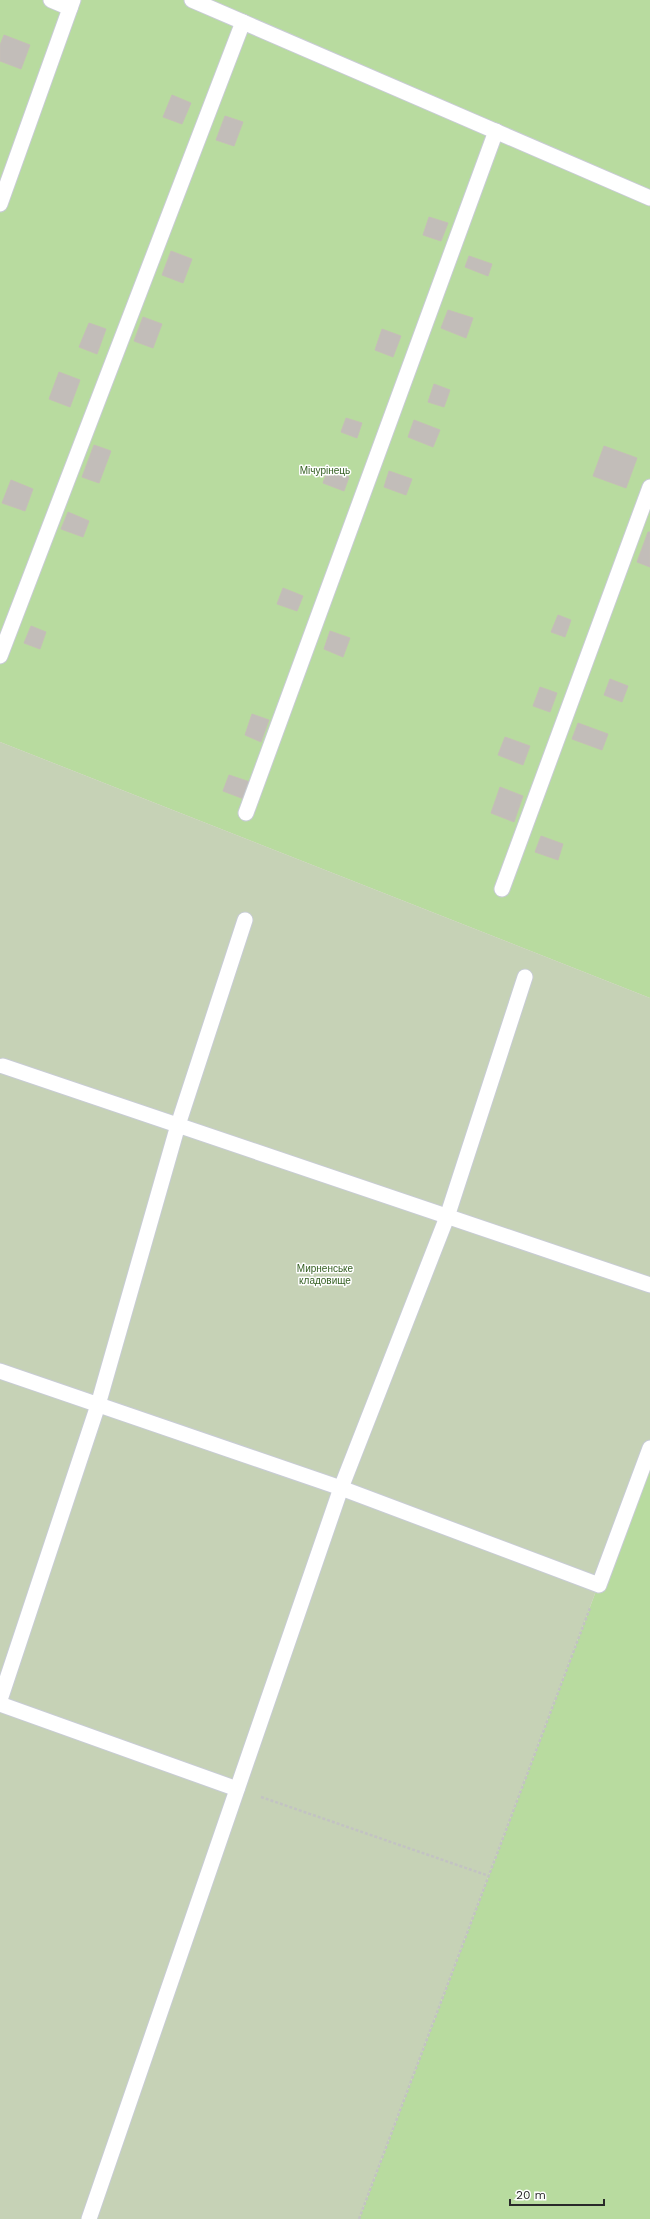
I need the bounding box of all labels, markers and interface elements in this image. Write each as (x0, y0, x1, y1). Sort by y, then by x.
park label: Мічурінець (300, 465, 350, 476)
park label: Мирненське кладовище (297, 1263, 354, 1286)
scale bar (510, 2181, 604, 2207)
text: 20 m (516, 2188, 546, 2202)

